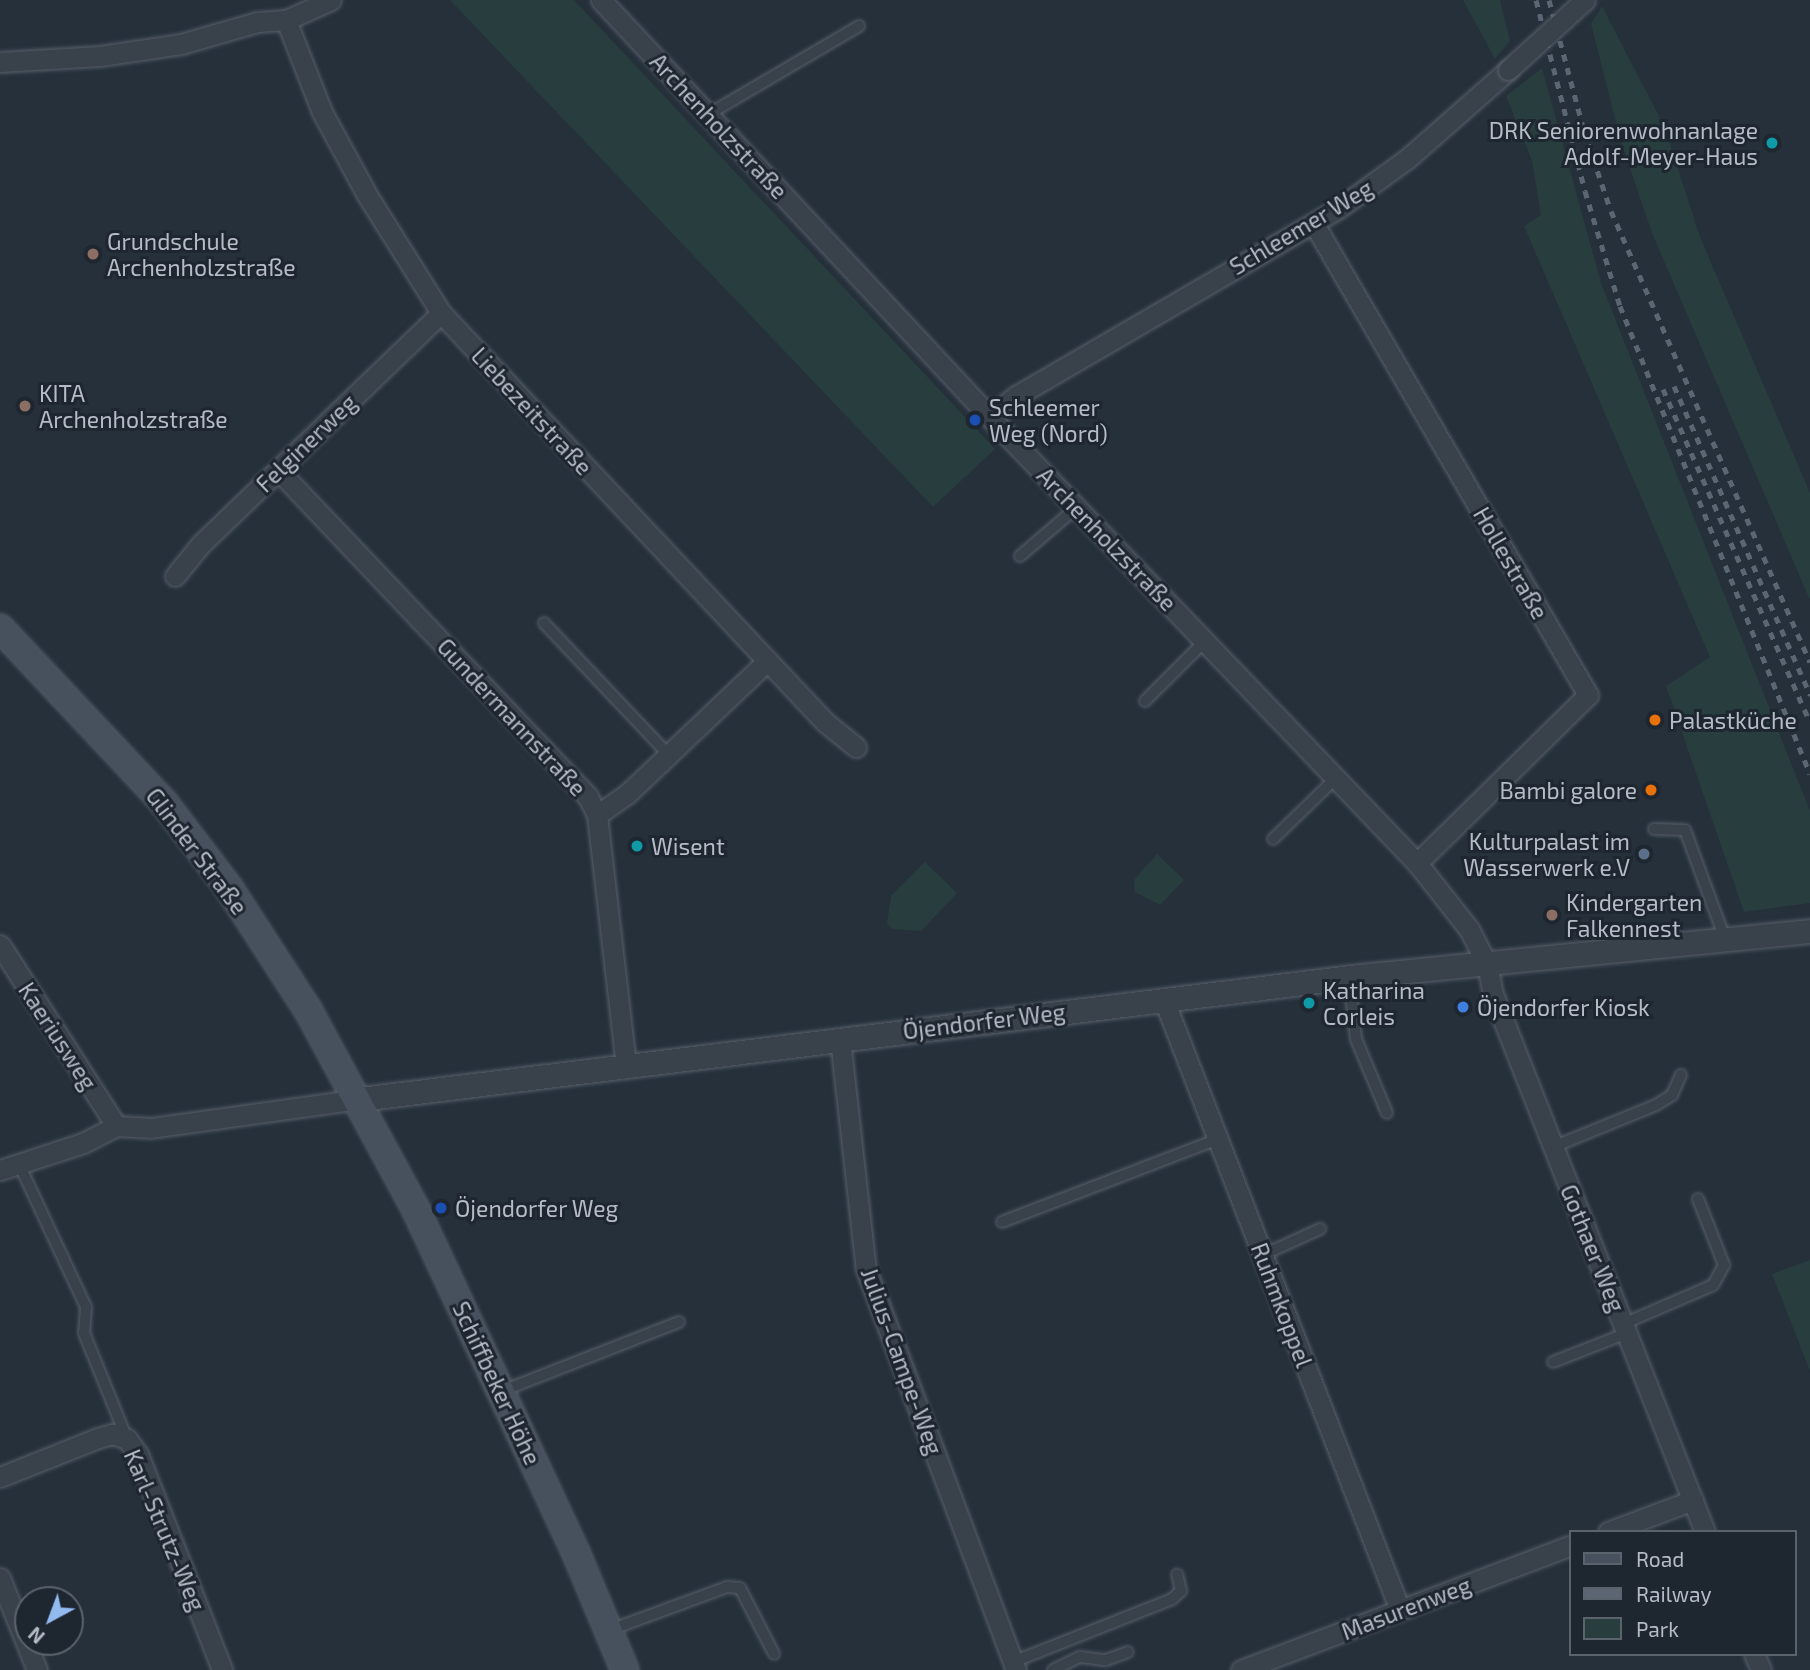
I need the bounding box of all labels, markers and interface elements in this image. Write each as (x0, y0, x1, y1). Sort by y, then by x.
street label: Archenholzstraße (645, 48, 793, 204)
place label: DRK Seniorenwohnanlage Adolf-Meyer-Haus (1489, 116, 1758, 170)
marker: DRK Seniorenwohnanlage Adolf-Meyer-Haus (1764, 135, 1780, 151)
street label: Schleemer Weg (1224, 173, 1378, 281)
place label: Grundschule Archenholzstraße (107, 227, 296, 281)
marker: Grundschule Archenholzstraße (85, 246, 101, 262)
street label: Liebezeitstraße (466, 342, 598, 480)
place label: KITA Archenholzstraße (39, 379, 228, 433)
street label: Felginerweg (250, 388, 362, 498)
place label: Schleemer Weg (Nord) (989, 393, 1108, 447)
marker: KITA Archenholzstraße (17, 398, 33, 414)
marker: Schleemer Weg (Nord) (967, 412, 983, 428)
street label: Archenholzstraße (1032, 462, 1182, 616)
street label: Hollestraße (1468, 502, 1554, 624)
street label: Gundermannstraße (432, 632, 592, 802)
place label: Palastküche (1669, 706, 1797, 734)
marker: Palastküche (1647, 712, 1663, 728)
place label: Bambi galore (1500, 776, 1637, 804)
street label: Glinder Straße (140, 782, 254, 920)
marker: Bambi galore (1643, 782, 1659, 798)
place label: Kulturpalast im Wasserwerk e.V (1463, 827, 1630, 881)
place label: Wisent (651, 832, 725, 860)
marker: Wisent (629, 838, 645, 854)
marker: Kulturpalast im Wasserwerk e.V (1636, 846, 1652, 862)
place label: Kindergarten Falkennest (1566, 888, 1702, 942)
marker: Kindergarten Falkennest (1544, 907, 1560, 923)
place label: Katharina Corleis (1323, 976, 1425, 1030)
street label: Kaeriusweg (13, 977, 103, 1095)
place label: Öjendorfer Kiosk (1477, 993, 1650, 1021)
marker: Katharina Corleis (1301, 995, 1317, 1011)
street label: Öjendorfer Weg (901, 997, 1067, 1045)
marker: Öjendorfer Kiosk (1455, 999, 1471, 1015)
street label: Gothaer Weg (1555, 1180, 1631, 1316)
place label: Öjendorfer Weg (455, 1194, 619, 1222)
marker: Öjendorfer Weg (433, 1200, 449, 1216)
street label: Ruhmkoppel (1246, 1239, 1318, 1371)
street label: Julius-Campe-Weg (855, 1264, 949, 1458)
street label: Schiffbeker Höhe (447, 1297, 547, 1469)
street label: Karl-Strutz-Weg (119, 1445, 211, 1615)
legend (1568, 1530, 1796, 1656)
text: Road (1636, 1546, 1684, 1571)
street label: Masurenweg (1337, 1571, 1475, 1645)
text: Railway (1636, 1581, 1712, 1606)
north arrow (14, 1586, 84, 1656)
text: Park (1636, 1616, 1679, 1641)
text: N (23, 1623, 49, 1649)

